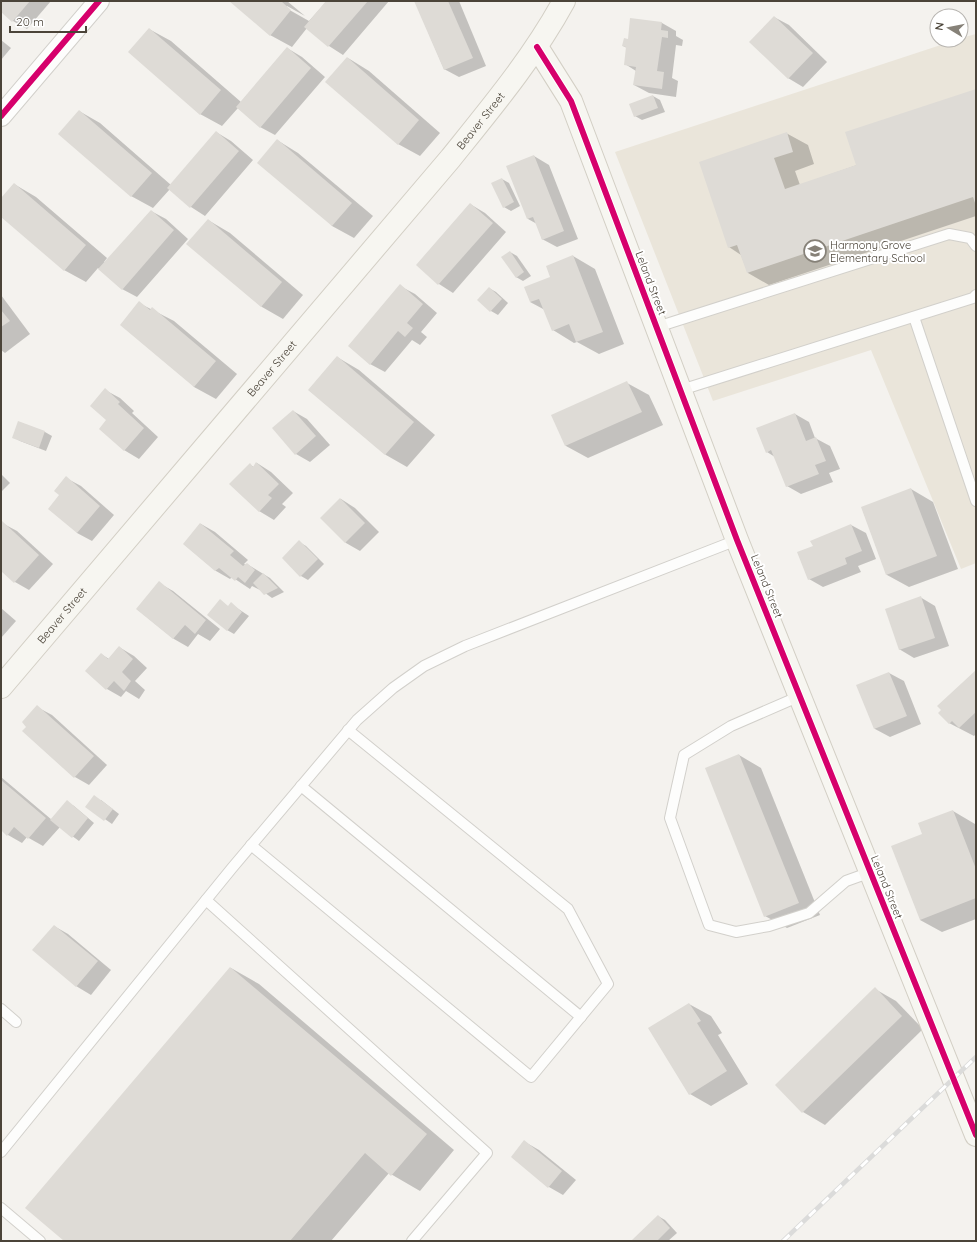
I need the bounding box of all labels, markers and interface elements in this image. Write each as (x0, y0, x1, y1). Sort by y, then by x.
scale bar (10, 8, 86, 34)
north arrow (929, 8, 969, 48)
text: 20 m (16, 14, 44, 29)
text: N (932, 21, 947, 31)
street label: Beaver Street (454, 89, 508, 152)
school or university icon: Harmony Grove Elementary School (802, 238, 828, 264)
place label: Harmony Grove Elementary School (830, 238, 925, 265)
street label: Leland Street (632, 249, 670, 317)
street label: Beaver Street (244, 337, 300, 400)
street label: Leland Street (748, 552, 786, 620)
street label: Beaver Street (34, 584, 90, 646)
street label: Leland Street (868, 853, 906, 921)

